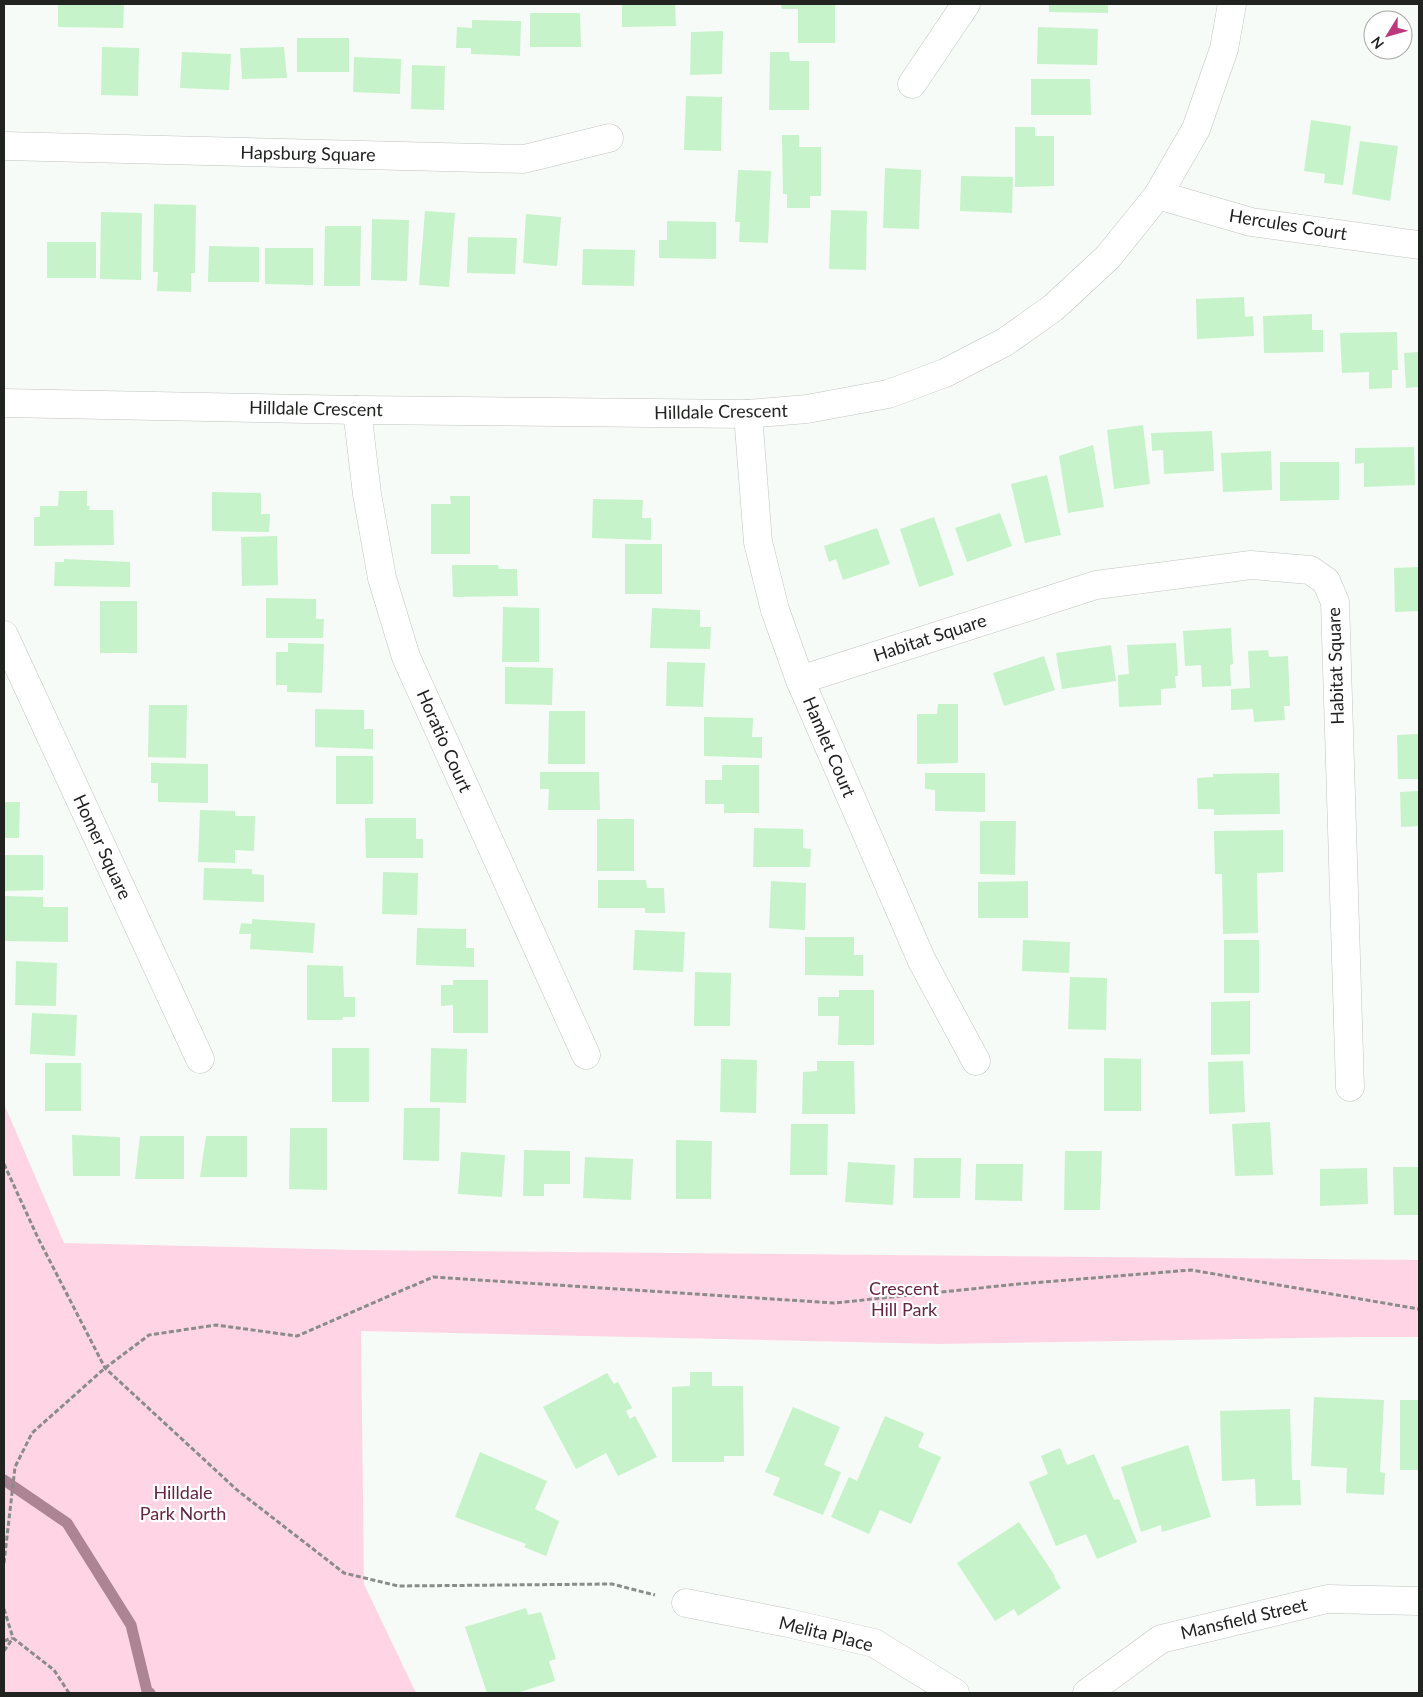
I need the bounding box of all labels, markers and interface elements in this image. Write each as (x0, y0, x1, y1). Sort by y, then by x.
north arrow (1363, 10, 1413, 60)
text: N (1367, 34, 1387, 53)
street label: Hapsburg Square (240, 141, 376, 165)
street label: Hercules Court (1228, 204, 1349, 244)
street label: Hilldale Crescent (249, 396, 384, 420)
street label: Hilldale Crescent (654, 399, 788, 423)
street label: Habitat Square (1322, 607, 1348, 725)
street label: Habitat Square (870, 608, 989, 666)
street label: Horatio Court (413, 686, 478, 796)
street label: Hamlet Court (799, 693, 861, 801)
street label: Homer Square (69, 791, 137, 903)
park label: Crescent Hill Park (869, 1277, 939, 1320)
park label: Hilldale Park North (140, 1481, 226, 1524)
street label: Mansfield Street (1178, 1593, 1310, 1643)
street label: Melita Place (777, 1611, 876, 1655)

